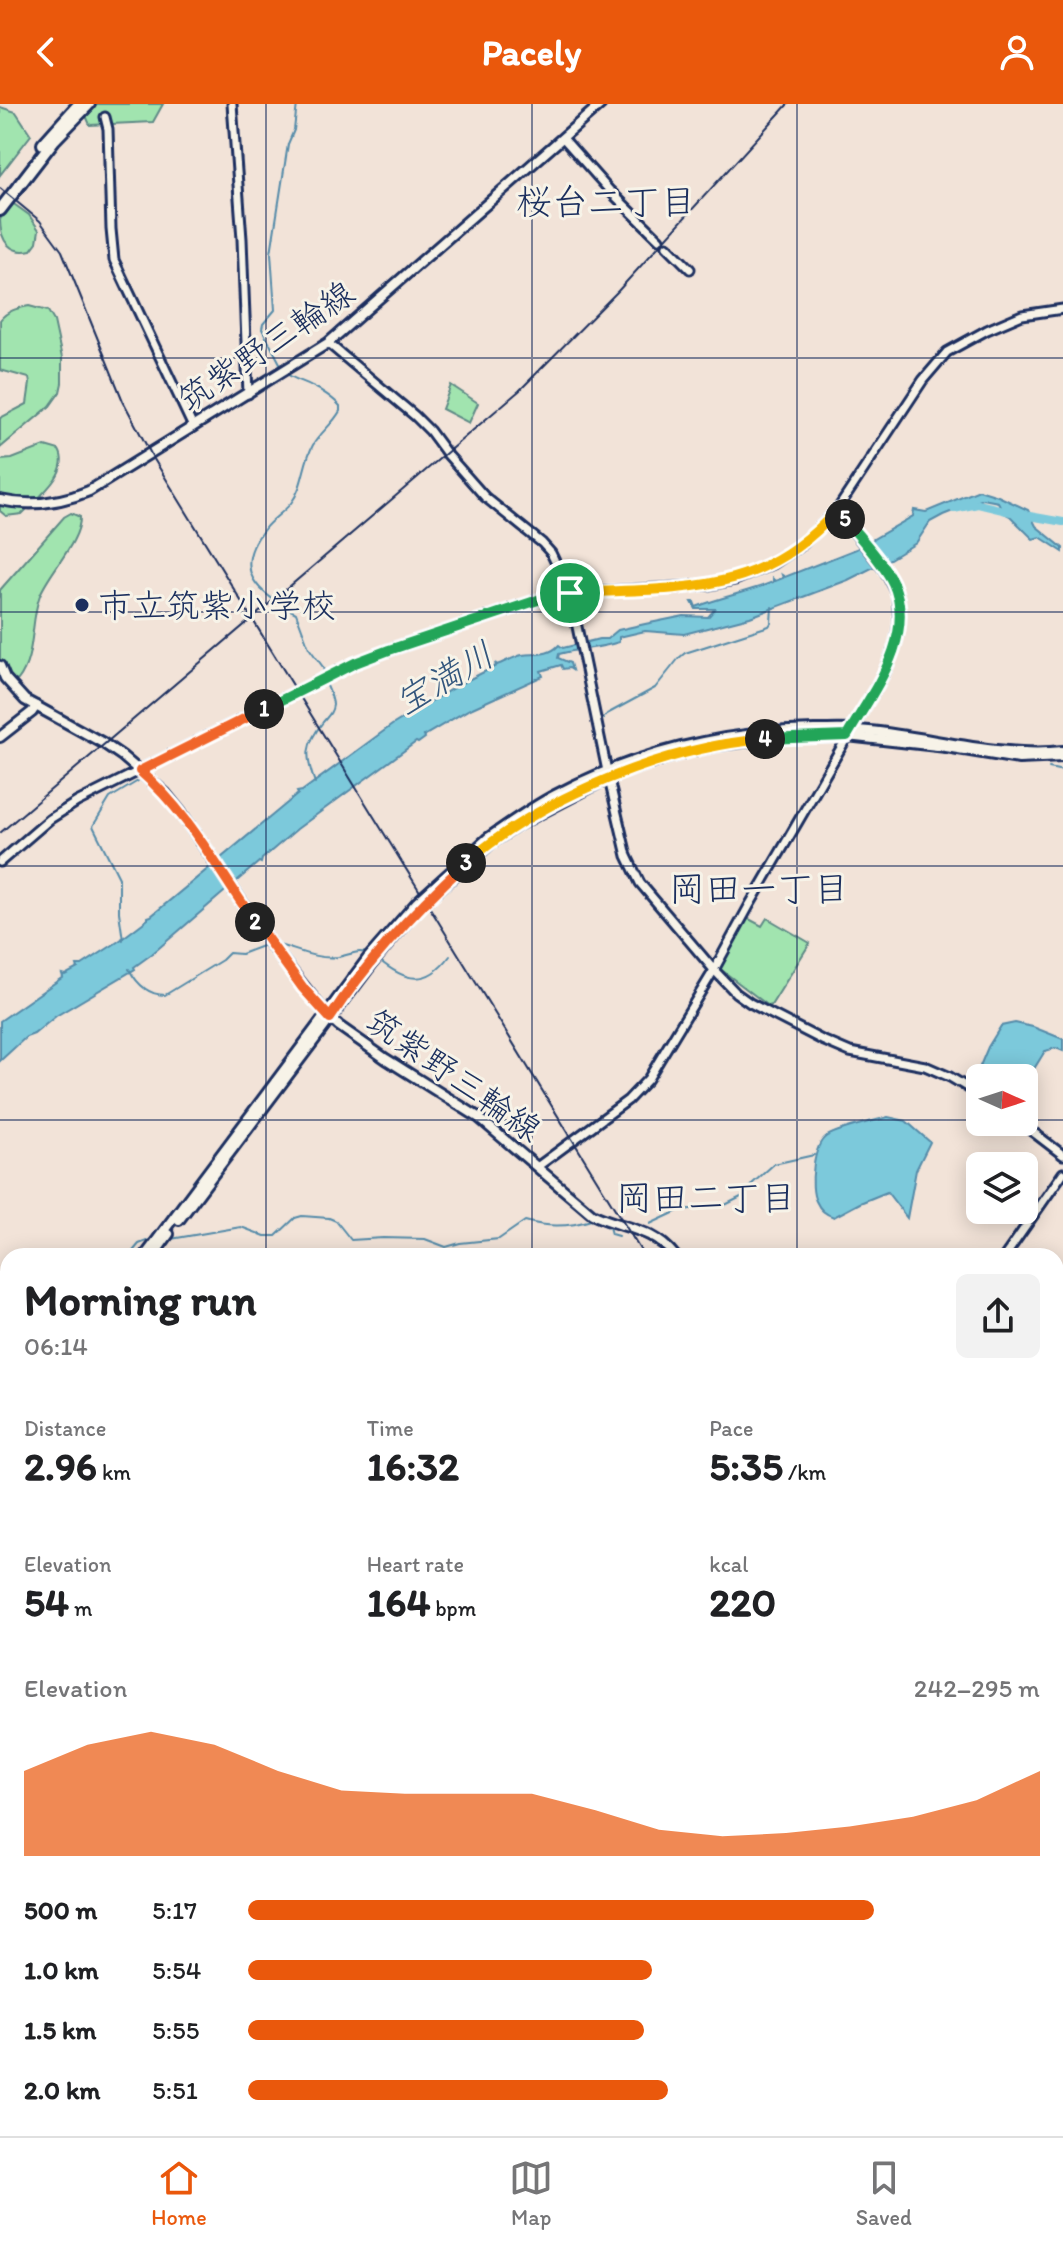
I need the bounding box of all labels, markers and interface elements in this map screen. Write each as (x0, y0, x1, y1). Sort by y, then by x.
icon: back (24, 30, 68, 74)
icon: person (995, 30, 1039, 74)
text: Pacely (482, 31, 581, 74)
district label: 桜台二丁目 (516, 180, 696, 223)
street label: 筑紫野三輪線 (170, 272, 362, 420)
pin: 5 (825, 499, 865, 539)
text: 5 (839, 505, 851, 532)
pin (536, 559, 604, 627)
icon: arrive (548, 571, 592, 615)
place label: 市立筑紫小学校 (98, 585, 336, 626)
marker: 市立筑紫小学校 (73, 596, 91, 614)
water label: 宝満川 (386, 632, 502, 724)
pin: 1 (244, 689, 284, 729)
text: 1 (259, 695, 269, 722)
pin: 4 (745, 719, 785, 759)
text: 4 (758, 725, 772, 752)
pin: 3 (446, 843, 486, 883)
text: 3 (460, 849, 472, 876)
district label: 岡田一丁目 (669, 867, 849, 910)
pin: 2 (235, 902, 275, 942)
text: 2 (249, 908, 261, 935)
street label: 筑紫野三輪線 (359, 1000, 549, 1150)
north arrow (966, 1064, 1038, 1136)
map controls (966, 1064, 1038, 1224)
button: layers (966, 1152, 1038, 1224)
district label: 岡田二丁目 (616, 1176, 796, 1219)
text: Morning run (24, 1273, 257, 1326)
button: share (956, 1274, 1040, 1358)
text: 06:14 (24, 1330, 88, 1362)
text: Distance (24, 1415, 106, 1442)
text: Time (367, 1415, 414, 1442)
text: Pace (709, 1415, 753, 1442)
text: 2.96 (24, 1442, 97, 1490)
text: 16:32 (367, 1442, 459, 1490)
text: 5:35 (709, 1442, 783, 1490)
text: km (97, 1459, 131, 1486)
text: /km (783, 1459, 826, 1486)
text: Elevation (24, 1551, 111, 1578)
text: Heart rate (367, 1551, 464, 1578)
text: kcal (709, 1551, 748, 1578)
text: 54 (24, 1578, 69, 1626)
text: 164 (367, 1578, 430, 1626)
text: 220 (709, 1578, 776, 1626)
text: m (69, 1595, 93, 1622)
text: bpm (430, 1595, 476, 1622)
text: Elevation (24, 1672, 127, 1704)
text: 242–295 m (914, 1672, 1040, 1704)
text: 500 m (24, 1894, 97, 1926)
text: 5:17 (152, 1894, 197, 1926)
text: 1.0 km (24, 1954, 99, 1986)
text: 5:54 (152, 1954, 201, 1986)
text: 1.5 km (24, 2014, 96, 2046)
text: 5:55 (152, 2014, 199, 2046)
text: 2.0 km (24, 2074, 100, 2106)
text: 5:51 (152, 2074, 198, 2106)
tab: Home (151, 2156, 207, 2231)
tab: Map (509, 2156, 553, 2231)
tab: Saved (856, 2156, 912, 2231)

